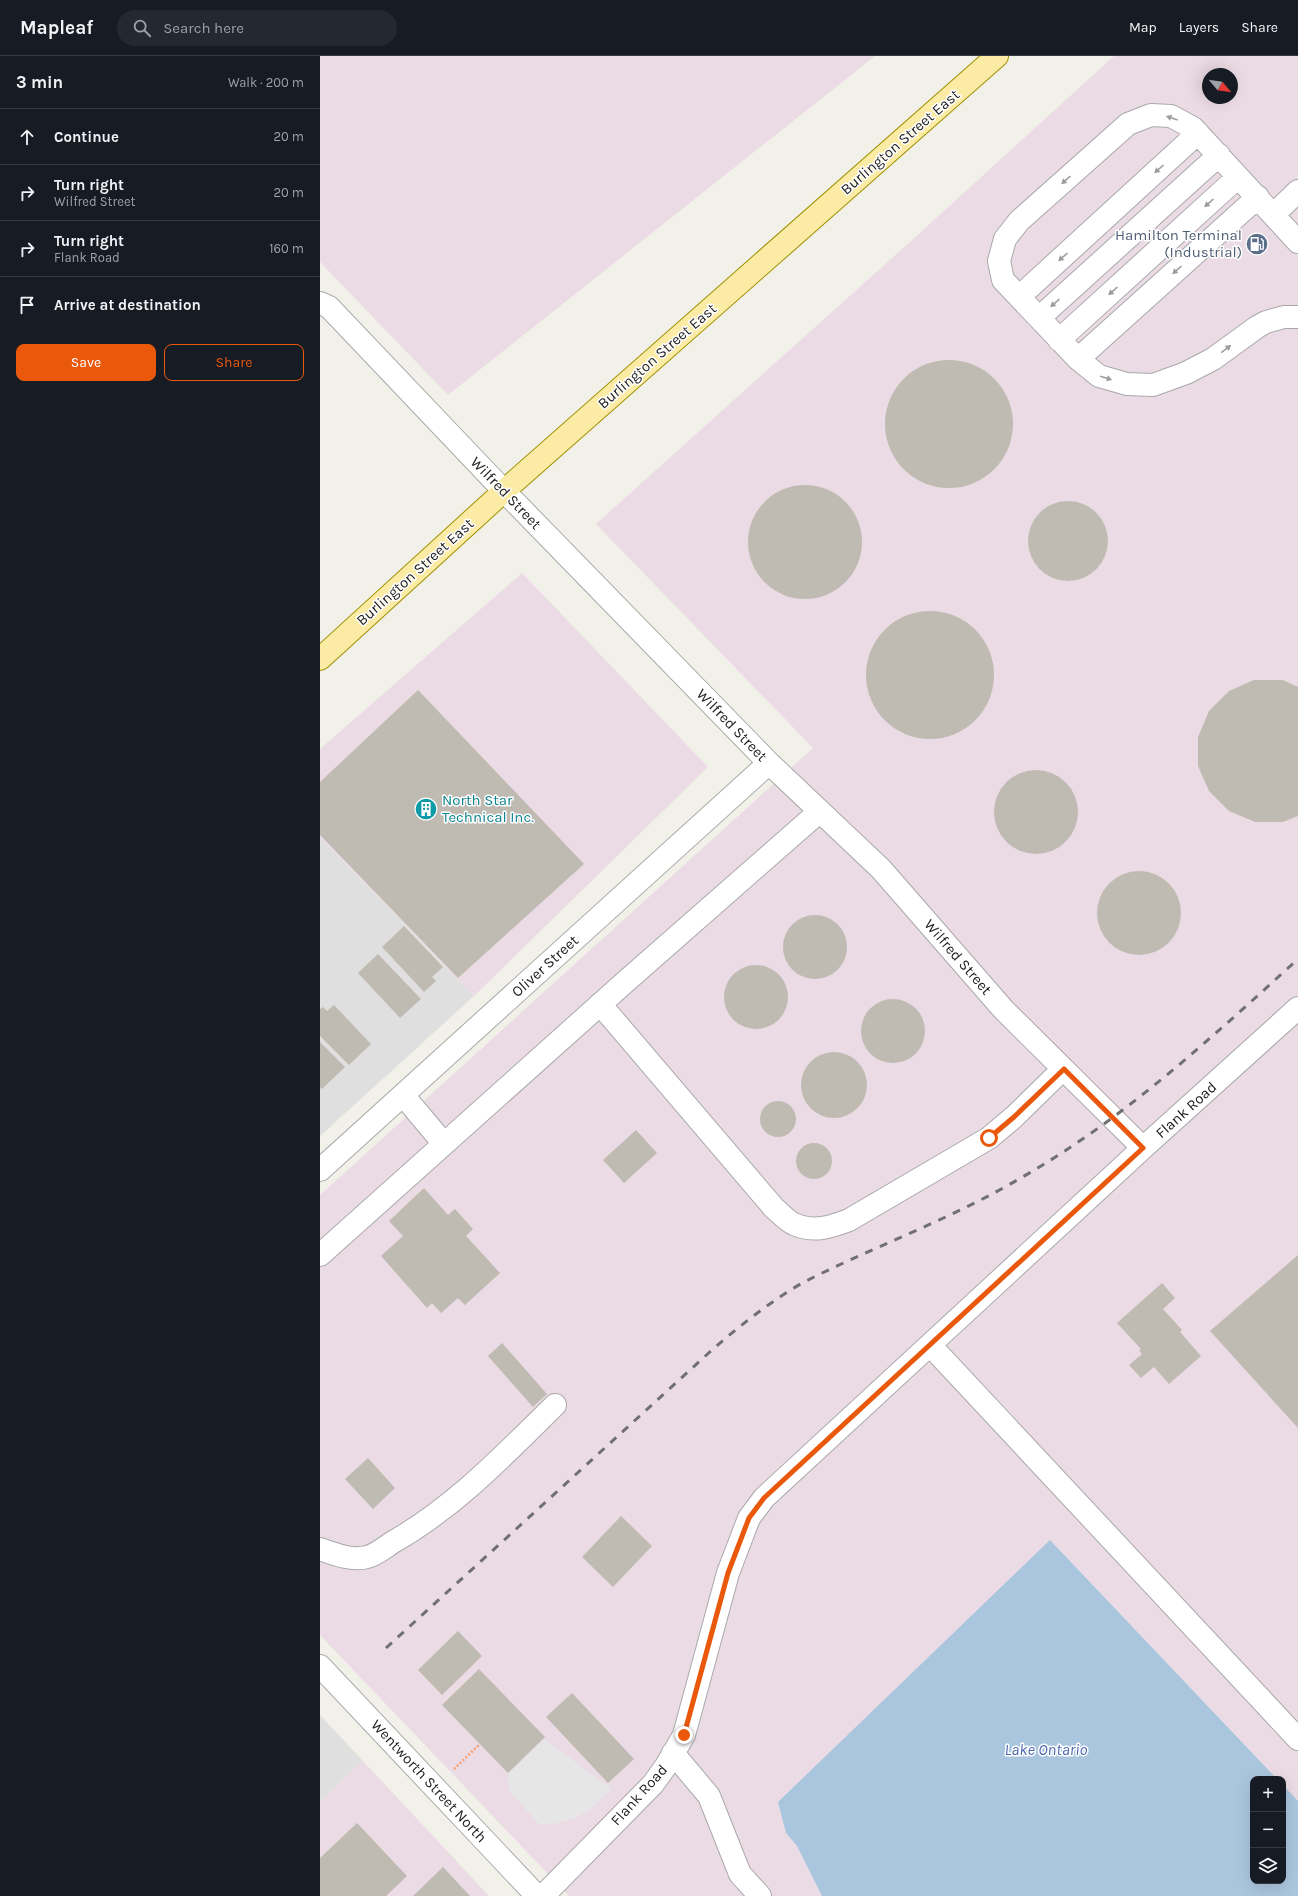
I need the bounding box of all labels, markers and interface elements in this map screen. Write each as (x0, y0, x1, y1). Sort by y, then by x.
search box (117, 10, 397, 46)
text: Mapleaf (20, 17, 93, 39)
icon: search (131, 17, 153, 39)
text: Search here (163, 19, 244, 37)
text: Map (1129, 19, 1157, 36)
text: Layers (1179, 19, 1219, 36)
text: Share (1241, 19, 1278, 36)
north arrow (1202, 68, 1238, 104)
text: 3 min (16, 72, 63, 92)
text: Walk · 200 m (228, 75, 304, 90)
street label: Burlington Street East (837, 85, 963, 198)
one-way arrow (1166, 114, 1178, 121)
icon: ahead (16, 126, 38, 148)
text: Continue (54, 128, 119, 146)
text: 20 m (274, 129, 304, 144)
one-way arrow (1154, 164, 1164, 174)
one-way arrow (1061, 175, 1070, 184)
text: Turn right (54, 176, 124, 194)
icon: right (16, 182, 38, 204)
text: 20 m (274, 185, 304, 200)
text: Wilfred Street (54, 194, 135, 209)
one-way arrow (1204, 199, 1214, 208)
place label: Hamilton Terminal (Industrial) (1115, 226, 1242, 261)
fuel station icon: Hamilton Terminal (Industrial) (1244, 231, 1270, 257)
text: Turn right (54, 232, 124, 250)
icon: right (16, 238, 38, 260)
text: 160 m (269, 241, 304, 256)
text: Flank Road (54, 250, 120, 265)
one-way arrow (1058, 252, 1068, 261)
one-way arrow (1172, 265, 1182, 275)
one-way arrow (1108, 286, 1118, 296)
icon: arrive (16, 294, 38, 316)
text: Arrive at destination (54, 296, 201, 314)
street label: Burlington Street East (594, 299, 720, 412)
one-way arrow (1050, 299, 1060, 308)
button: Save (16, 344, 156, 381)
button: Share (164, 344, 304, 381)
one-way arrow (1221, 345, 1232, 353)
one-way arrow (1100, 375, 1112, 381)
street label: Wilfred Street (467, 453, 545, 533)
street label: Burlington Street East (353, 514, 478, 629)
street label: Wilfred Street (693, 685, 771, 765)
place label: North Star Technical Inc. (442, 791, 534, 826)
building icon: North Star Technical Inc. (413, 796, 439, 822)
street label: Wilfred Street (920, 916, 996, 999)
street label: Oliver Street (508, 931, 582, 1001)
street label: Flank Road (1152, 1078, 1220, 1142)
route start (980, 1129, 998, 1147)
street label: Wentworth Street North (367, 1716, 491, 1846)
route end (675, 1726, 693, 1744)
water label: Lake Ontario (1005, 1740, 1088, 1759)
street label: Flank Road (607, 1761, 671, 1829)
map controls (1250, 1776, 1286, 1884)
button: + (1250, 1776, 1286, 1812)
button: − (1250, 1812, 1286, 1848)
button: layers (1250, 1848, 1286, 1884)

